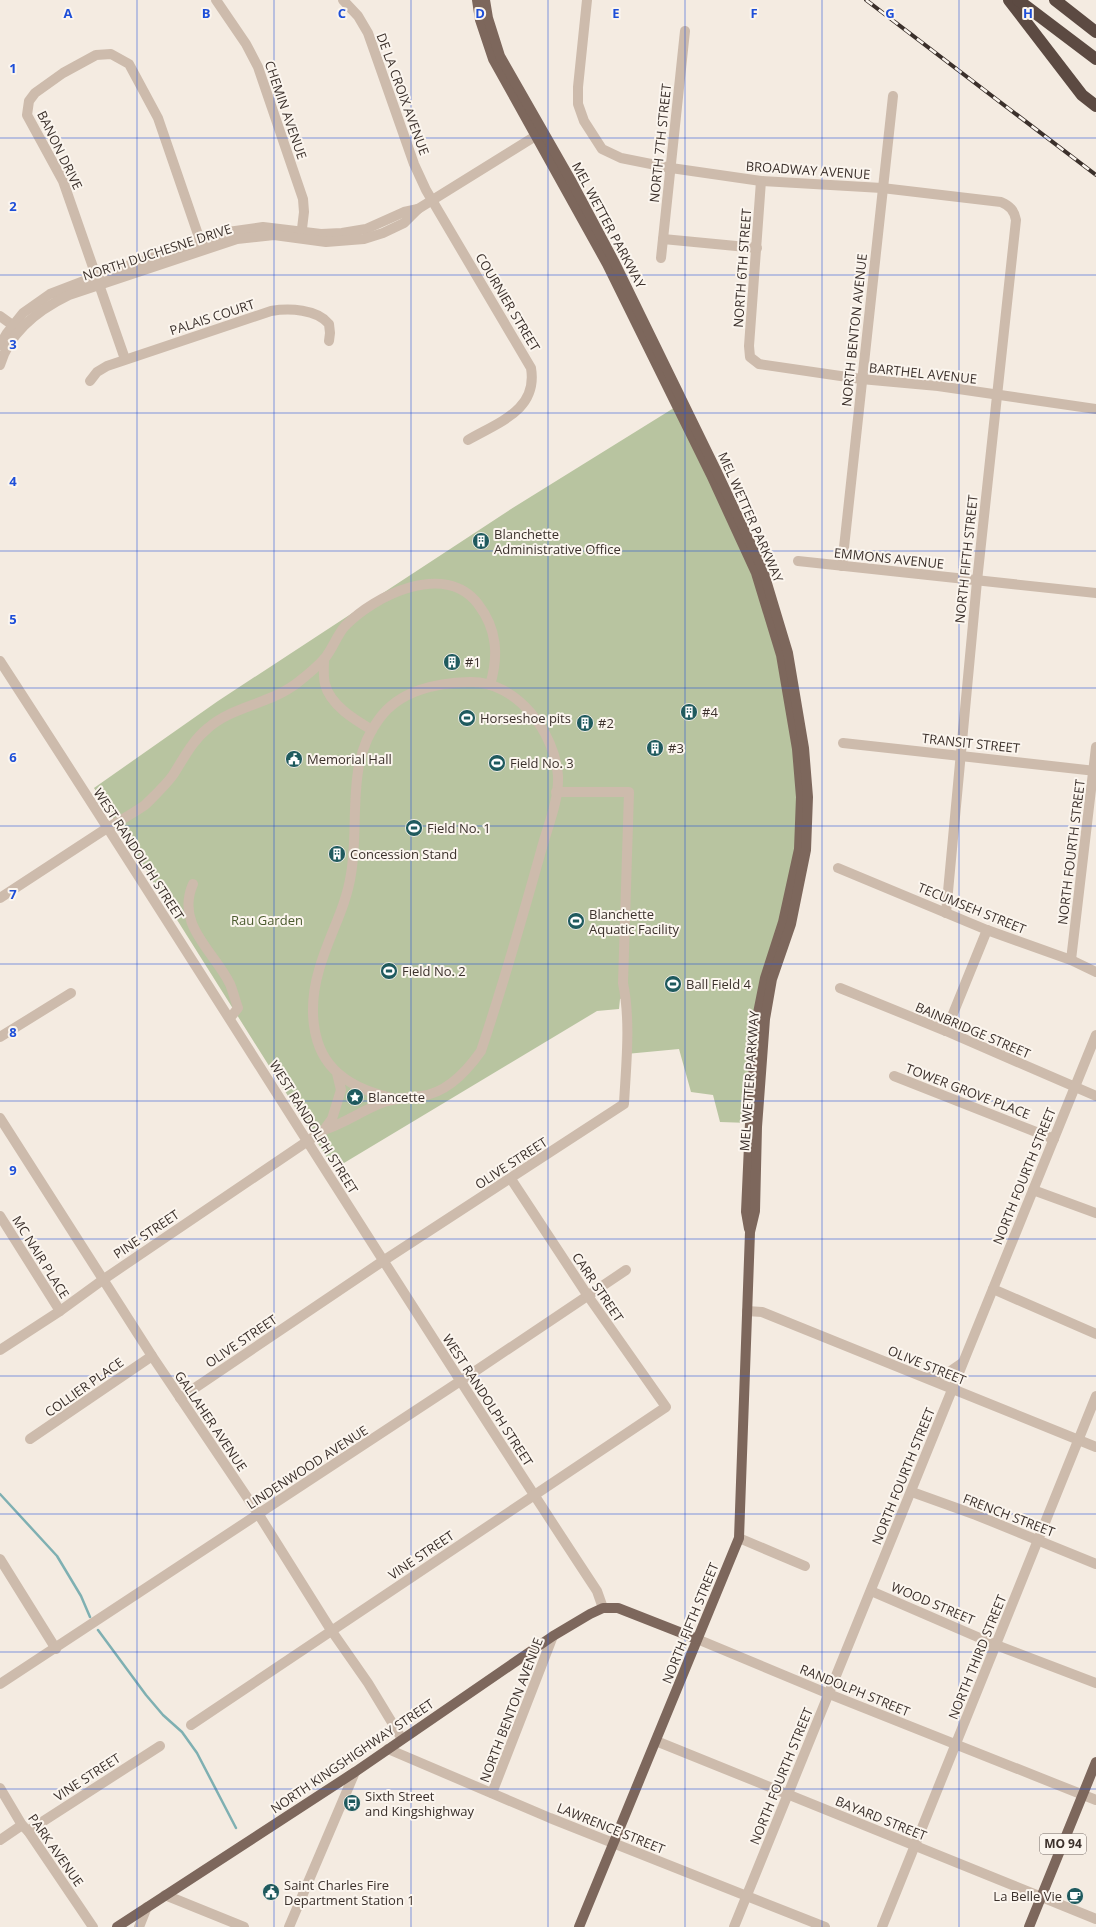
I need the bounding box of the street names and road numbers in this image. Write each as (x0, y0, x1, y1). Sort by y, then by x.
street label: DE LA CROIX AVENUE (372, 30, 434, 158)
street label: CHEMIN AVENUE (261, 58, 311, 162)
street label: NORTH 7TH STREET (645, 82, 675, 203)
street label: BANON DRIVE (33, 108, 87, 192)
street label: BROADWAY AVENUE (745, 157, 871, 183)
street label: MEL WETTER PARKWAY (568, 159, 650, 292)
street label: NORTH 6TH STREET (729, 207, 755, 328)
street label: NORTH DUCHESNE DRIVE (80, 219, 234, 285)
street label: COURNIER STREET (472, 249, 545, 355)
street label: NORTH BENTON AVENUE (837, 253, 871, 407)
street label: PALAIS COURT (167, 295, 257, 339)
street label: BARTHEL AVENUE (868, 358, 978, 388)
street label: MEL WETTER PARKWAY (714, 449, 788, 586)
street label: NORTH FIFTH STREET (950, 493, 982, 624)
street label: EMMONS AVENUE (833, 543, 945, 573)
street label: TRANSIT STREET (921, 729, 1022, 757)
street label: NORTH FOURTH STREET (1053, 777, 1089, 926)
street label: WEST RANDOLPH STREET (90, 785, 189, 924)
street label: TECUMSEH STREET (915, 878, 1029, 938)
street label: BAINBRIDGE STREET (913, 998, 1034, 1063)
street label: MEL WETTER PARKWAY (735, 1009, 763, 1152)
street label: WEST RANDOLPH STREET (266, 1057, 363, 1198)
street label: TOWER GROVE PLACE (903, 1059, 1033, 1123)
street label: NORTH FOURTH STREET (988, 1104, 1060, 1247)
street label: OLIVE STREET (471, 1132, 551, 1193)
street label: PINE STREET (110, 1205, 183, 1263)
street label: MC NAIR PLACE (8, 1212, 74, 1302)
street label: CARR STREET (568, 1249, 628, 1326)
street label: OLIVE STREET (202, 1310, 281, 1372)
street label: WEST RANDOLPH STREET (439, 1331, 538, 1470)
street label: OLIVE STREET (885, 1341, 970, 1389)
street label: COLLIER PLACE (41, 1353, 127, 1421)
street label: GALLAHER AVENUE (171, 1367, 251, 1475)
street label: NORTH FOURTH STREET (867, 1404, 939, 1547)
street label: LINDENWOOD AVENUE (243, 1421, 371, 1513)
street label: FRENCH STREET (961, 1489, 1058, 1541)
street label: VINE STREET (385, 1526, 458, 1584)
street label: NORTH FIFTH STREET (657, 1559, 723, 1686)
street label: WOOD STREET (889, 1577, 978, 1629)
street label: NORTH THIRD STREET (944, 1591, 1011, 1722)
street label: NORTH BENTON AVENUE (475, 1635, 547, 1785)
street label: RANDOLPH STREET (797, 1660, 913, 1721)
street label: NORTH KINGSHIGHWAY STREET (267, 1694, 438, 1817)
street label: NORTH FOURTH STREET (745, 1704, 817, 1847)
street label: VINE STREET (50, 1748, 124, 1805)
street label: BAYARD STREET (833, 1792, 930, 1845)
street label: LAWRENCE STREET (554, 1798, 668, 1858)
street label: PARK AVENUE (24, 1810, 88, 1890)
road number: MO 94 (1040, 1834, 1086, 1854)

